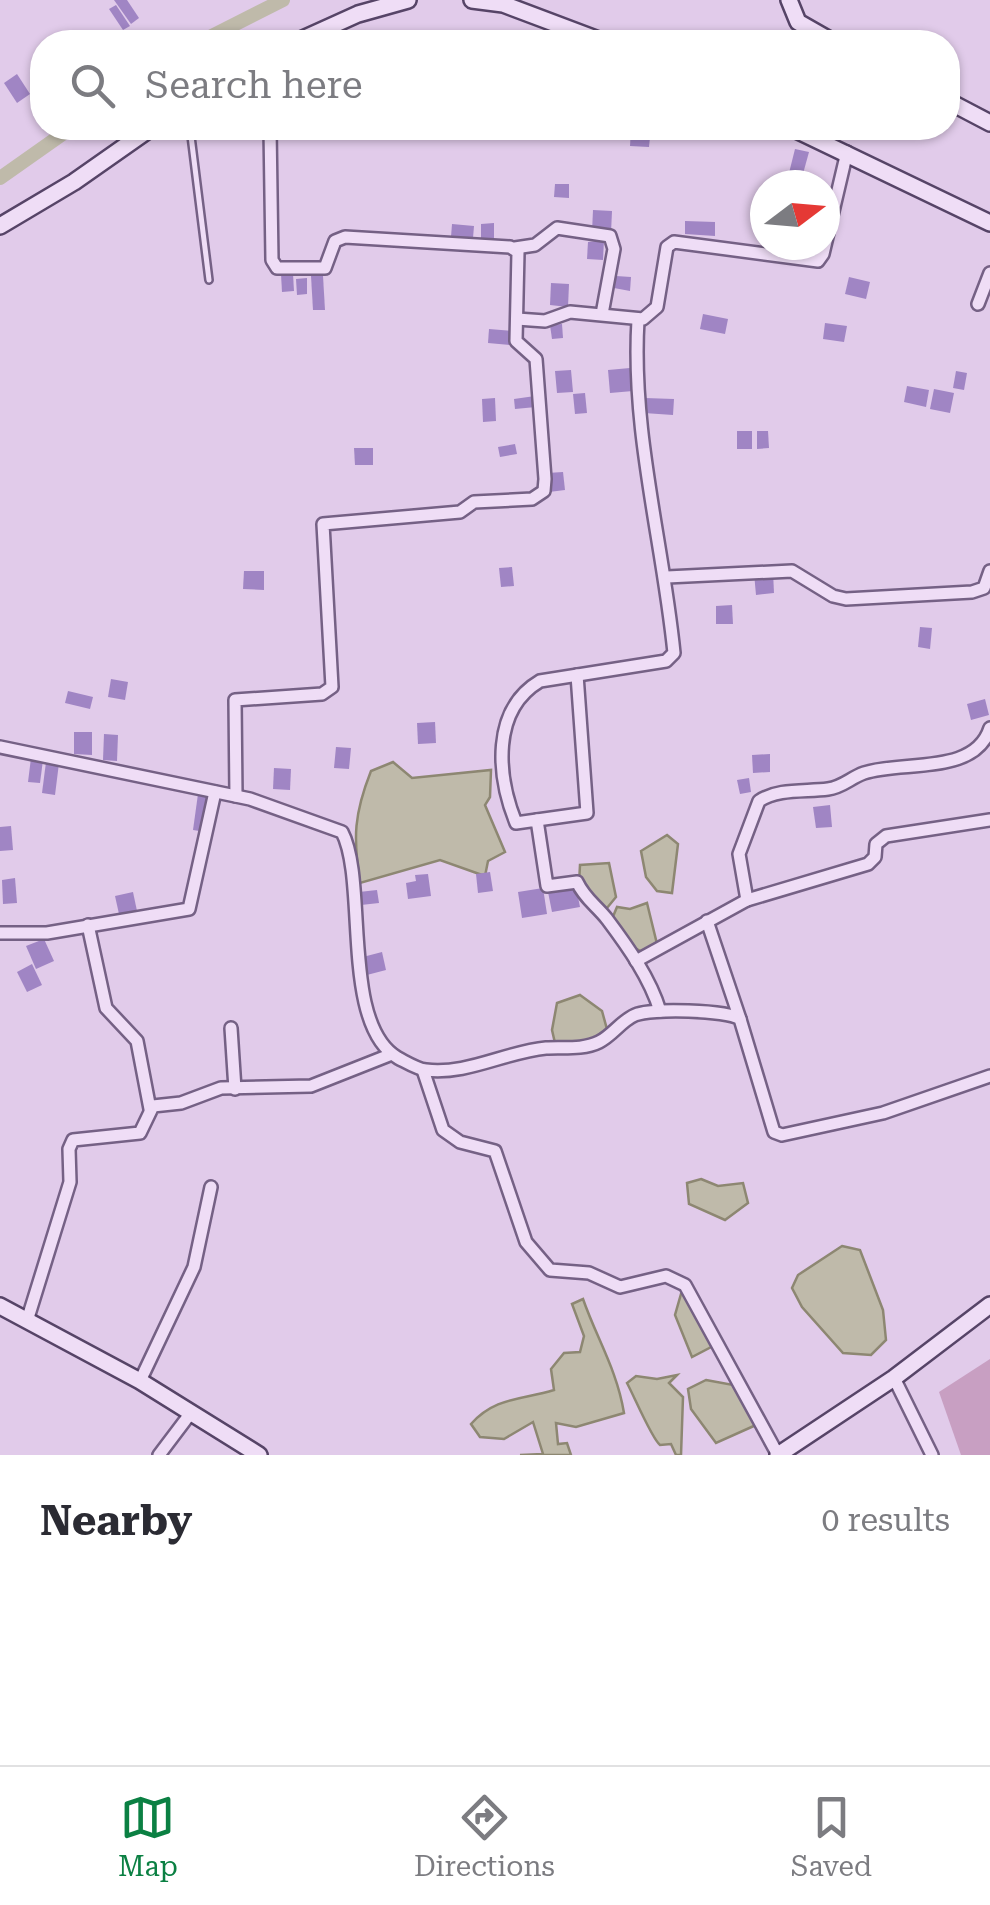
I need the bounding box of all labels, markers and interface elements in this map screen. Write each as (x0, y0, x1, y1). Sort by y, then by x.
search box (30, 30, 960, 140)
icon: search (65, 58, 120, 113)
text: Search here (145, 63, 363, 107)
north arrow (750, 170, 840, 260)
text: Nearby (40, 1496, 192, 1545)
text: 0 results (822, 1501, 950, 1539)
tab: Map (118, 1790, 178, 1883)
tab: Directions (414, 1790, 555, 1883)
tab: Saved (791, 1790, 872, 1883)

